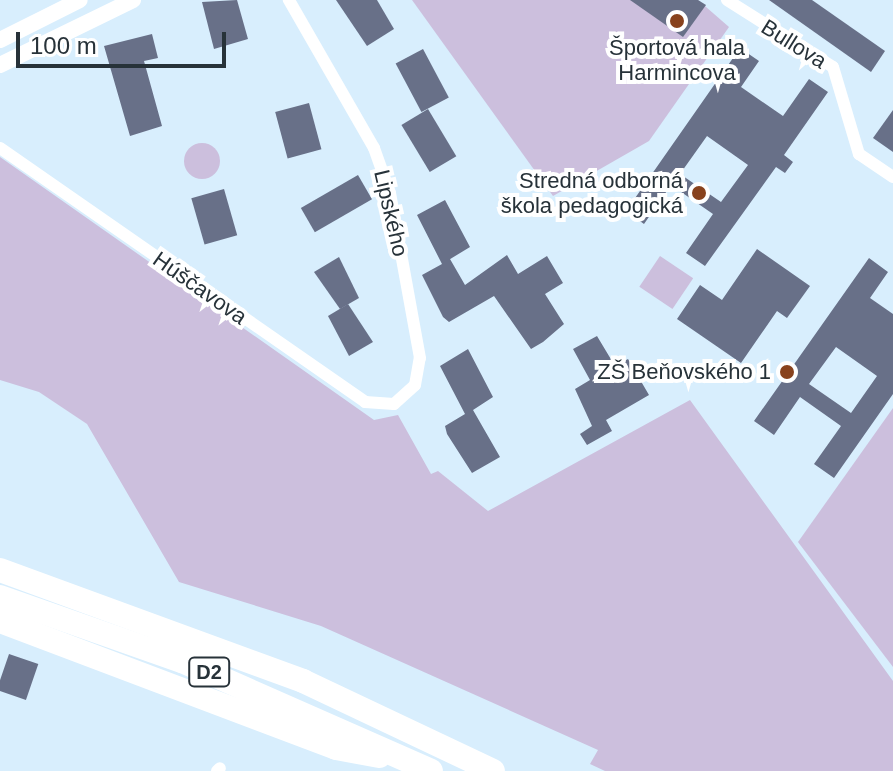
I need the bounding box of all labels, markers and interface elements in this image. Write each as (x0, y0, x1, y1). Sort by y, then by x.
marker: Športová hala Harmincova (668, 12, 686, 30)
street label: Bullova (756, 14, 832, 74)
scale bar (20, 16, 230, 66)
text: 100 m (30, 32, 97, 59)
place label: Športová hala Harmincova (609, 34, 745, 86)
street label: Lipského (368, 167, 414, 259)
place label: Stredná odborná škola pedagogická (501, 167, 683, 218)
marker: Stredná odborná škola pedagogická (690, 184, 708, 202)
street label: Húščavova (148, 246, 252, 330)
place label: ZŠ Beňovského 1 (597, 359, 771, 385)
marker: ZŠ Beňovského 1 (778, 363, 796, 381)
road number: D2 (187, 656, 231, 688)

